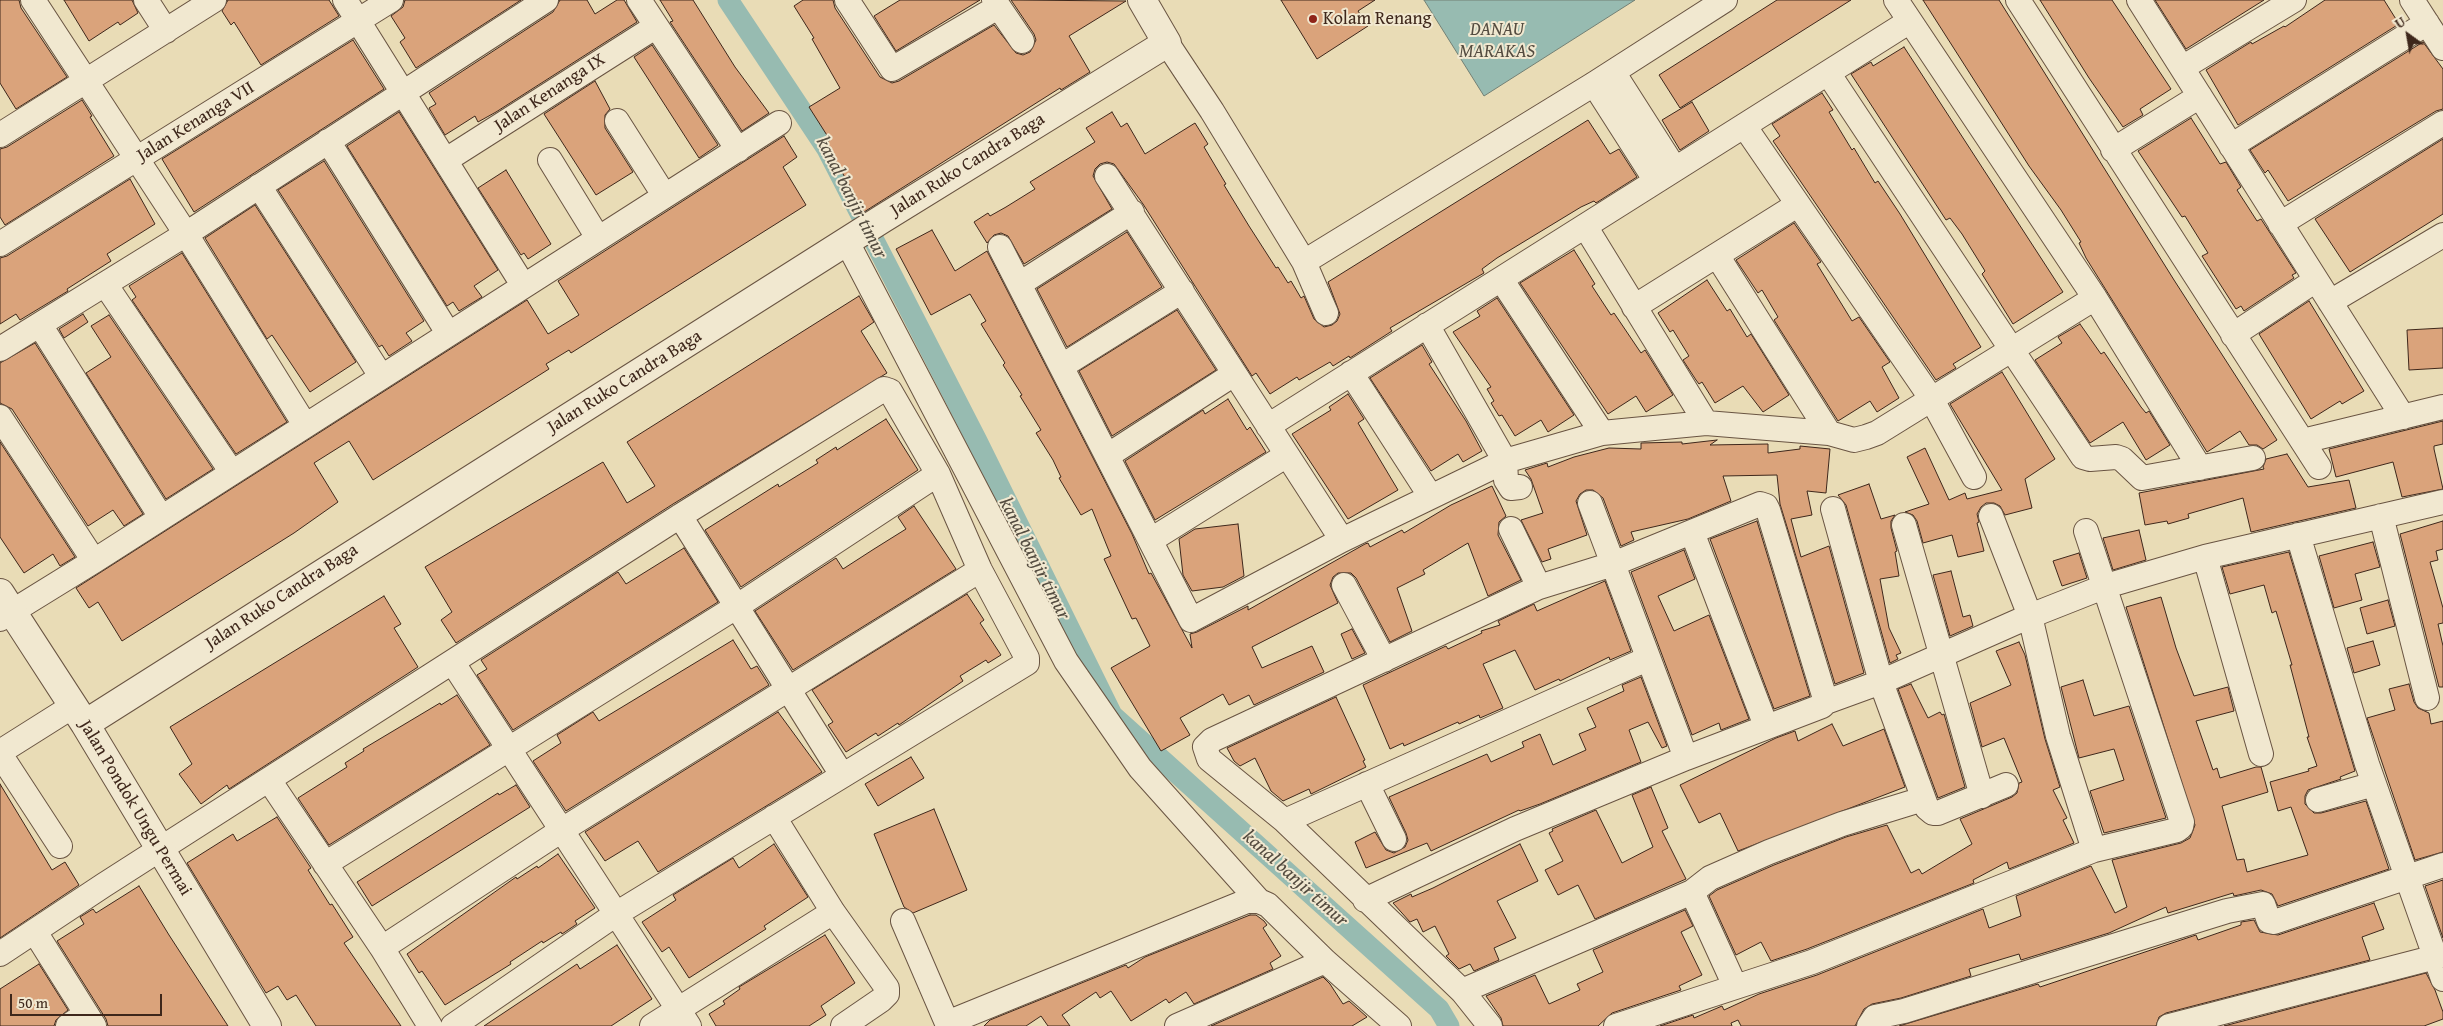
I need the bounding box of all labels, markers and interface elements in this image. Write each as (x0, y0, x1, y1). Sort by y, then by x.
place label: Kolam Renang (1323, 8, 1432, 30)
north arrow (2383, 10, 2433, 60)
text: U (2391, 11, 2409, 33)
marker: Kolam Renang (1307, 13, 1319, 25)
water label: DANAU MARAKAS (1459, 19, 1535, 63)
street label: Jalan Kenanga IX (491, 49, 609, 137)
street label: Jalan Kenanga VII (133, 77, 259, 167)
street label: Jalan Ruko Candra Baga (887, 109, 1049, 221)
water label: kanal banjir timur (810, 133, 892, 263)
street label: Jalan Ruko Candra Baga (544, 326, 706, 438)
water label: kanal banjir timur (993, 494, 1075, 624)
street label: Jalan Ruko Candra Baga (202, 540, 362, 654)
street label: Jalan Pondok Ungu Permai (74, 716, 196, 900)
water label: kanal banjir timur (1238, 826, 1352, 932)
scale bar (12, 984, 165, 1016)
text: 50 m (18, 992, 48, 1013)

